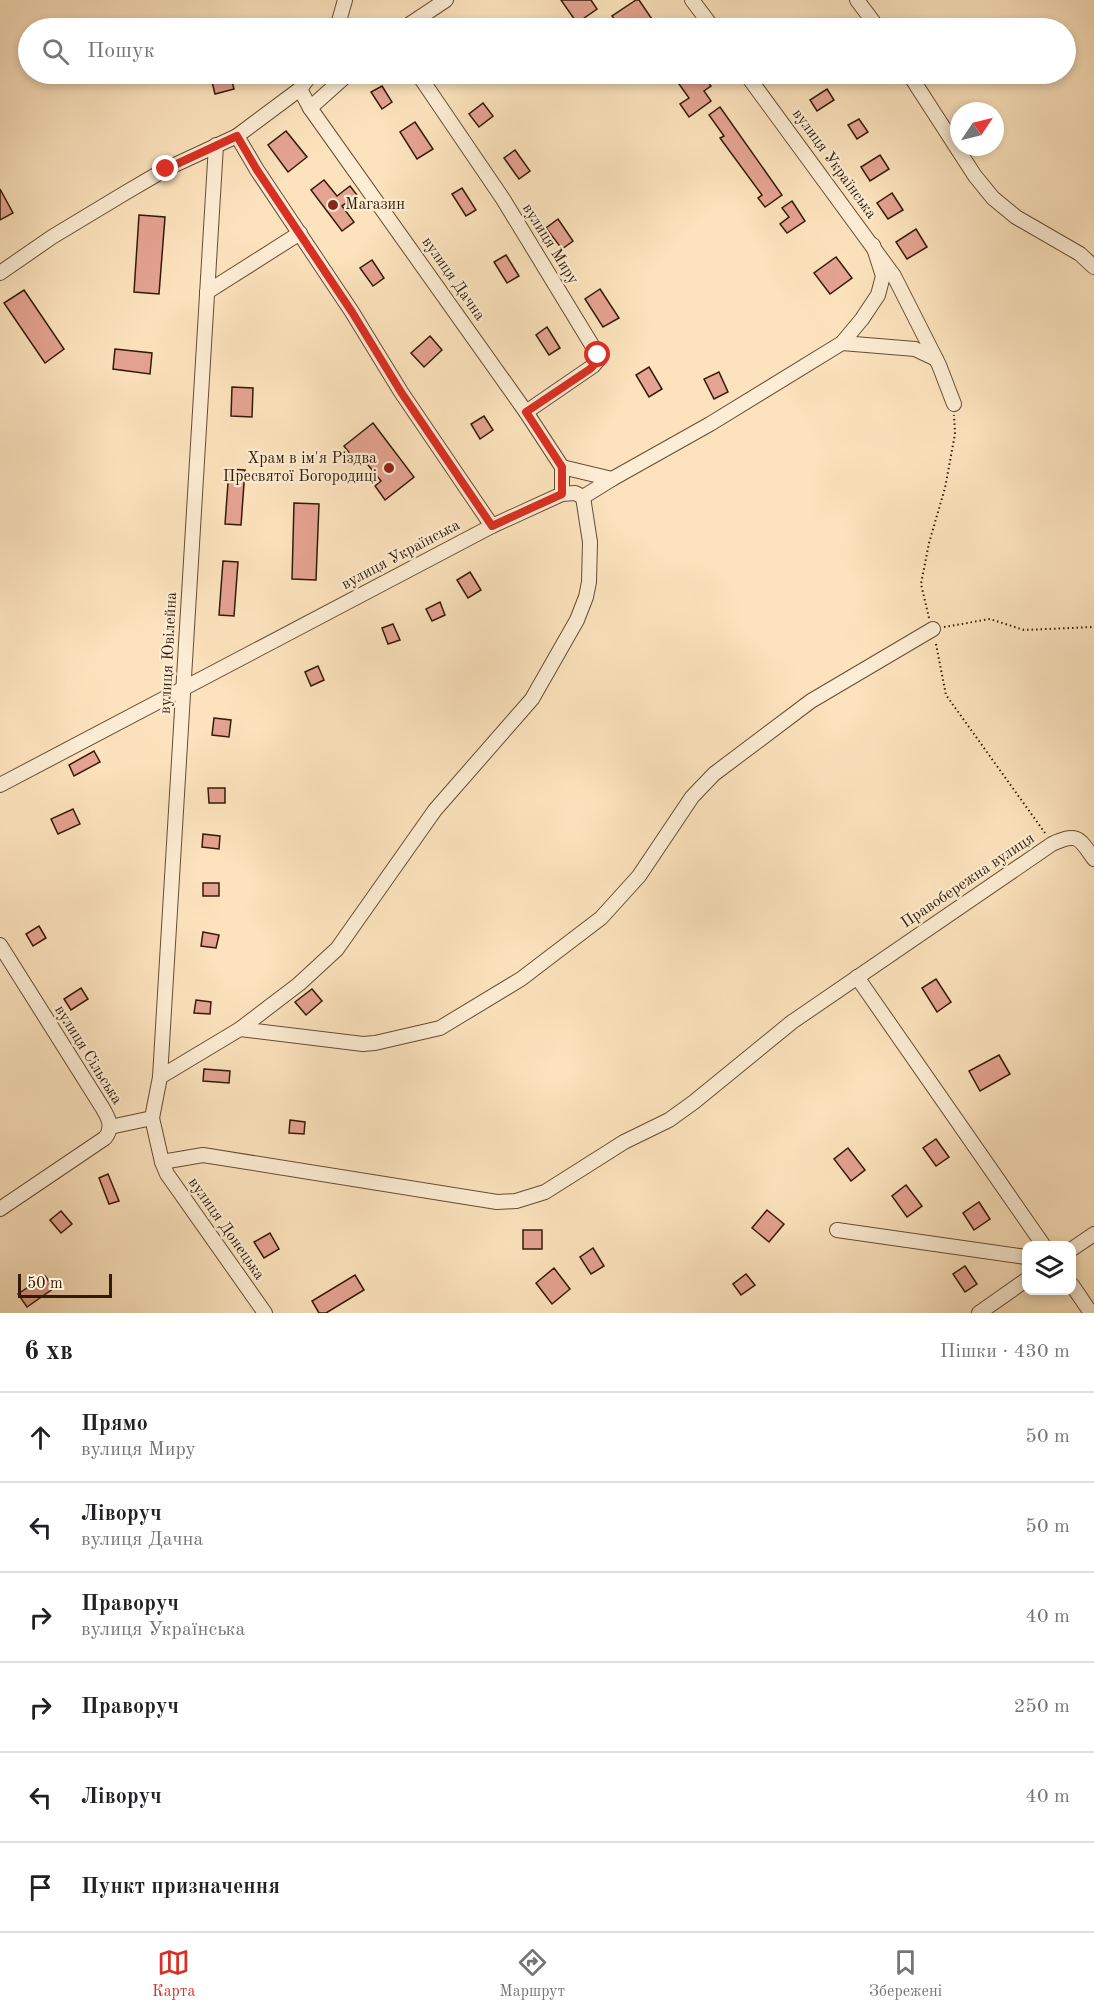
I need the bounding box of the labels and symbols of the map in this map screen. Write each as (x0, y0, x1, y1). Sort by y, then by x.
north arrow (950, 102, 1004, 156)
street label: вулиця Українська (789, 106, 879, 222)
route end (152, 155, 178, 181)
place label: Магазин (345, 197, 405, 213)
marker: Магазин (326, 198, 340, 212)
street label: вулиця Миру (519, 201, 581, 288)
street label: вулиця Дачна (418, 234, 488, 324)
route start (584, 341, 610, 367)
place label: Храм в ім'я Різдва Пресвятої Богородиці (223, 451, 377, 485)
marker: Храм в ім'я Різдва Пресвятої Богородиці (382, 461, 396, 475)
street label: вулиця Українська (339, 517, 463, 593)
street label: вулиця Ювілейна (158, 591, 180, 714)
street label: Правобережна вулиця (898, 830, 1038, 932)
street label: вулиця Сільська (51, 1003, 125, 1107)
street label: вулиця Донецька (185, 1175, 267, 1283)
scale bar (18, 1271, 112, 1298)

